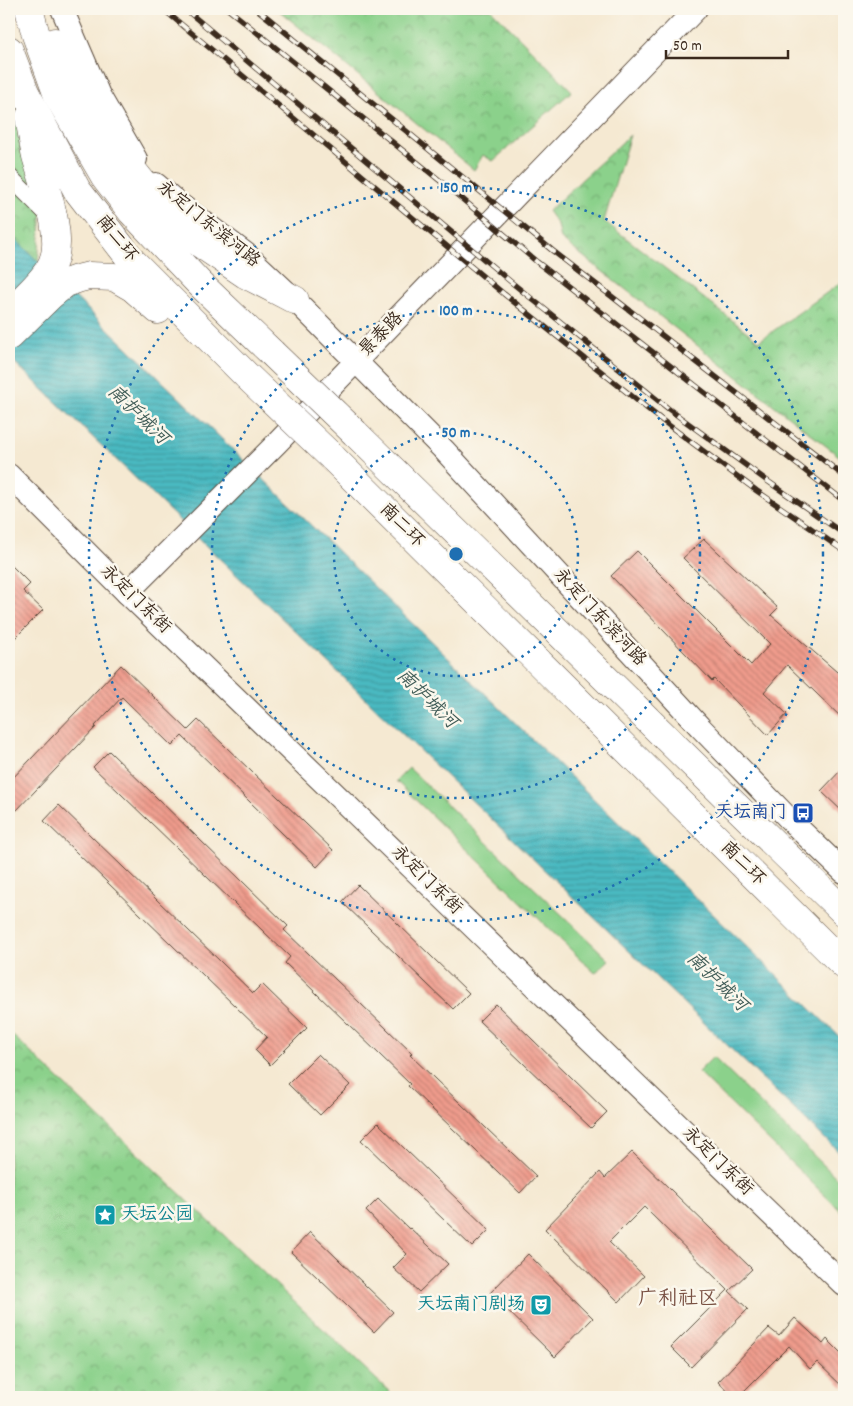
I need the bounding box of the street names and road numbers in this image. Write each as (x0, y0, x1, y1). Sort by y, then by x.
street label: 永定门东滨河路 (151, 176, 265, 274)
street label: 南二环 (89, 210, 143, 268)
street label: 景泰路 (354, 307, 410, 363)
street label: 南二环 (373, 498, 429, 554)
street label: 永定门东街 (94, 560, 176, 640)
street label: 永定门东滨河路 (547, 563, 651, 673)
street label: 南二环 (714, 836, 770, 892)
street label: 永定门东街 (385, 841, 467, 921)
street label: 永定门东街 (676, 1122, 758, 1202)

